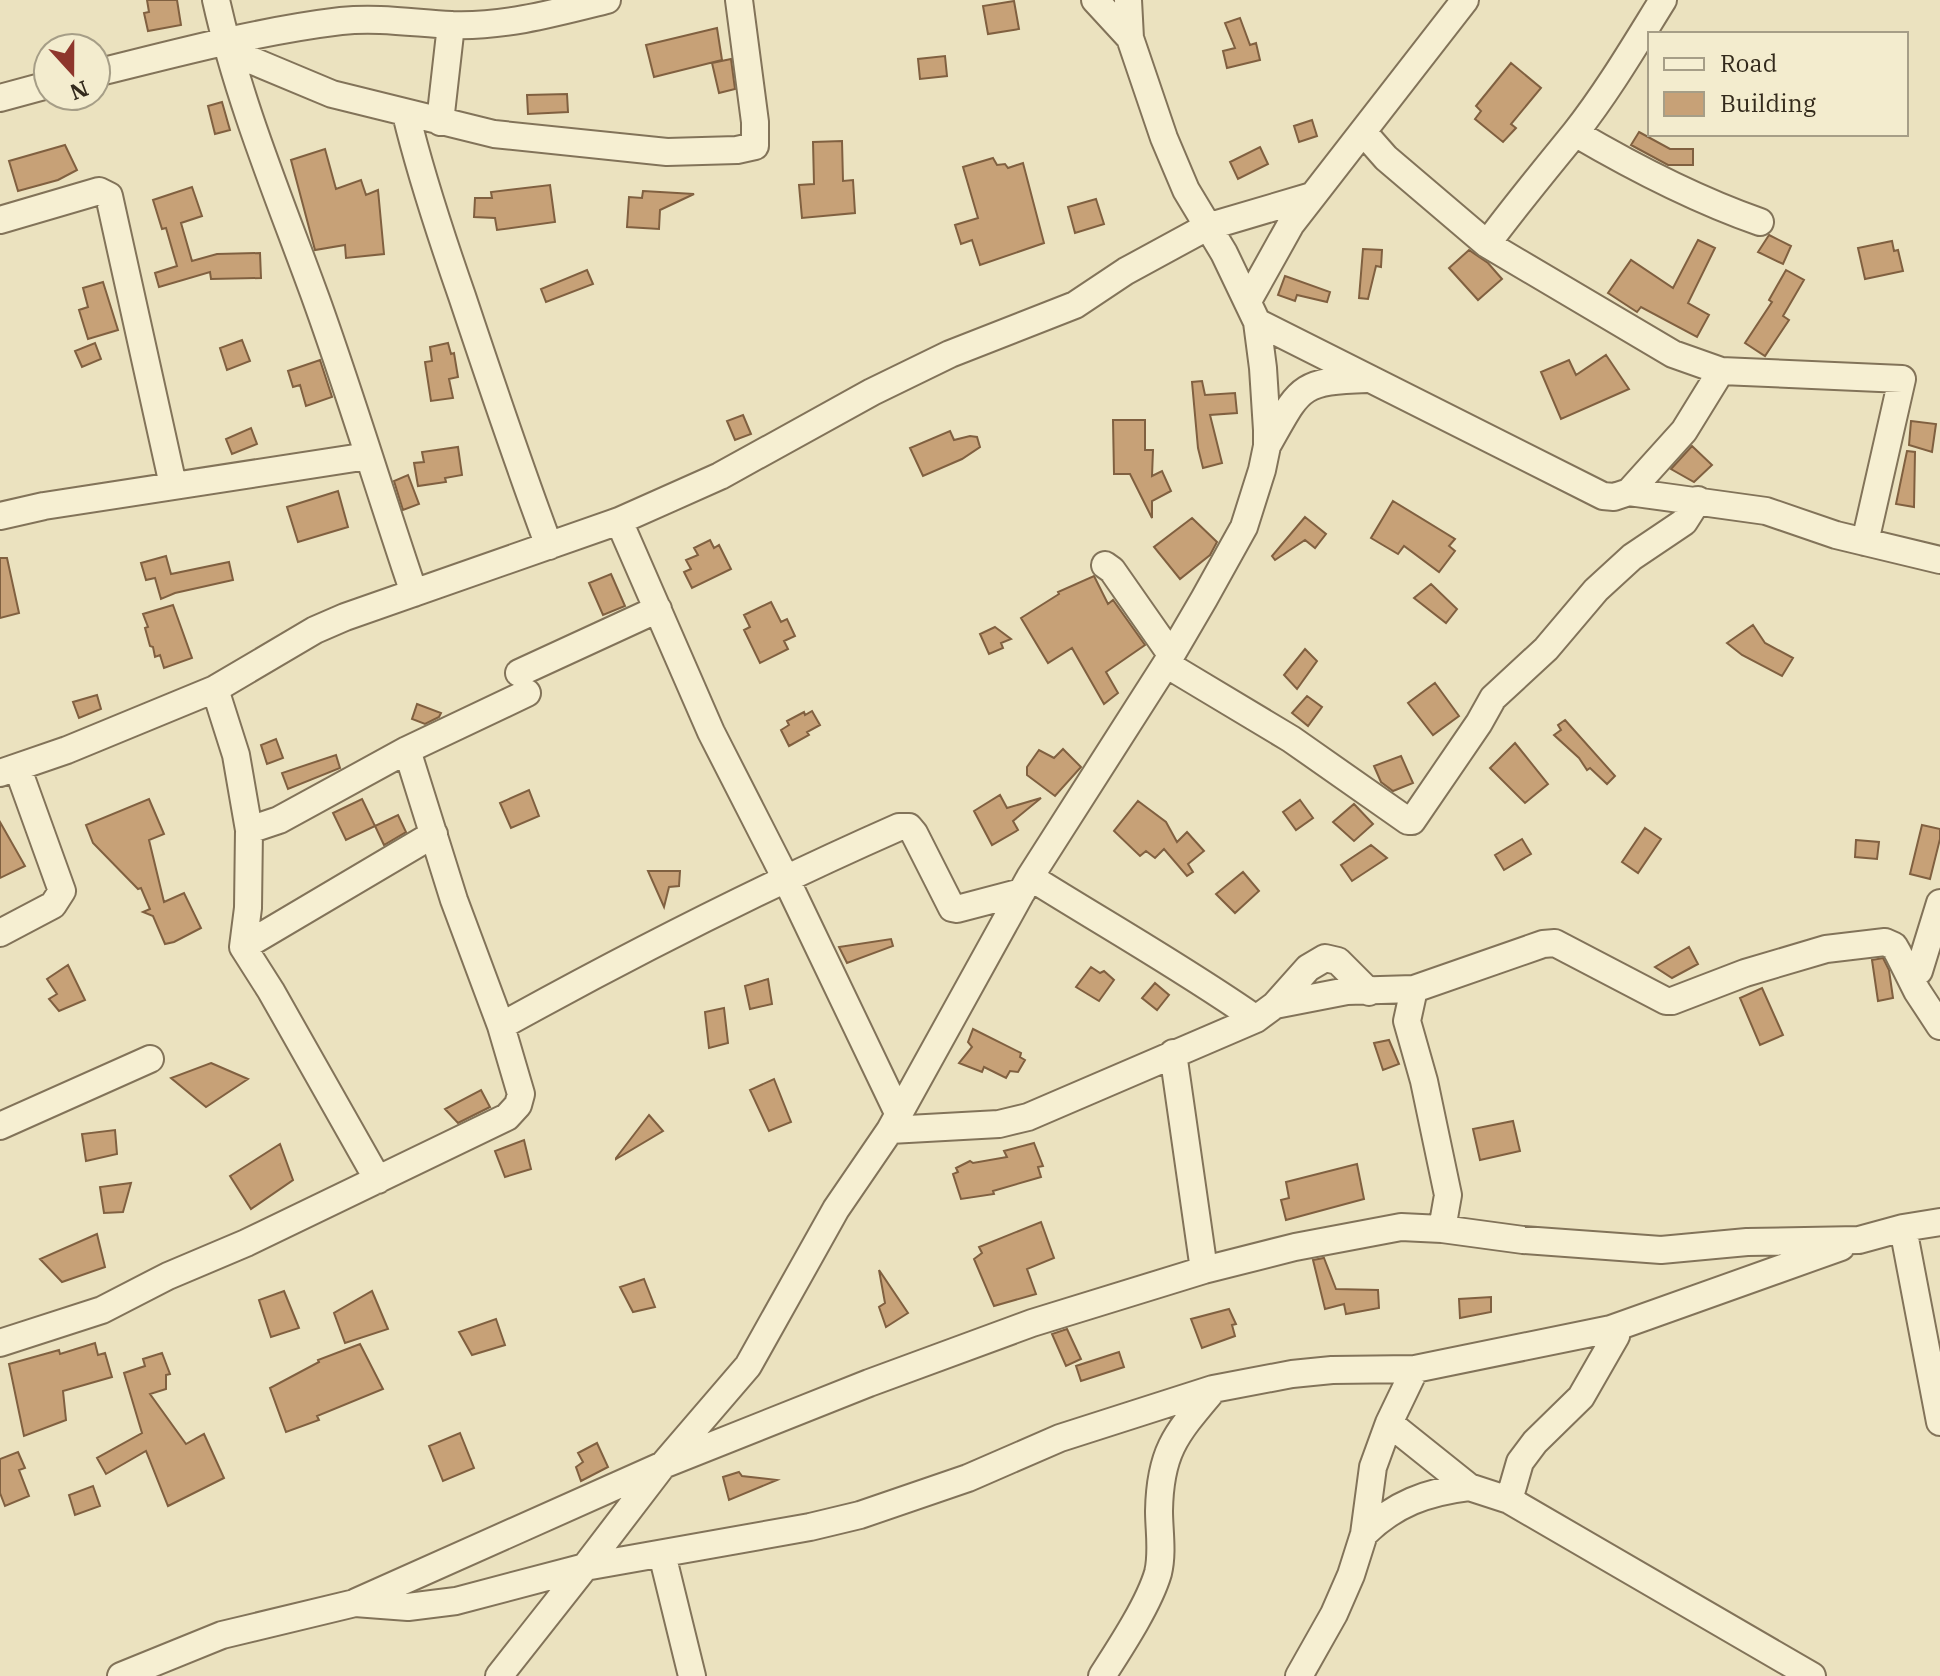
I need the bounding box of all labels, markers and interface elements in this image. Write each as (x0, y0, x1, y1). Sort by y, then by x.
north arrow (32, 32, 112, 112)
legend (1648, 32, 1908, 136)
text: Road (1720, 47, 1777, 79)
text: N (66, 74, 93, 108)
text: Building (1720, 87, 1816, 119)

